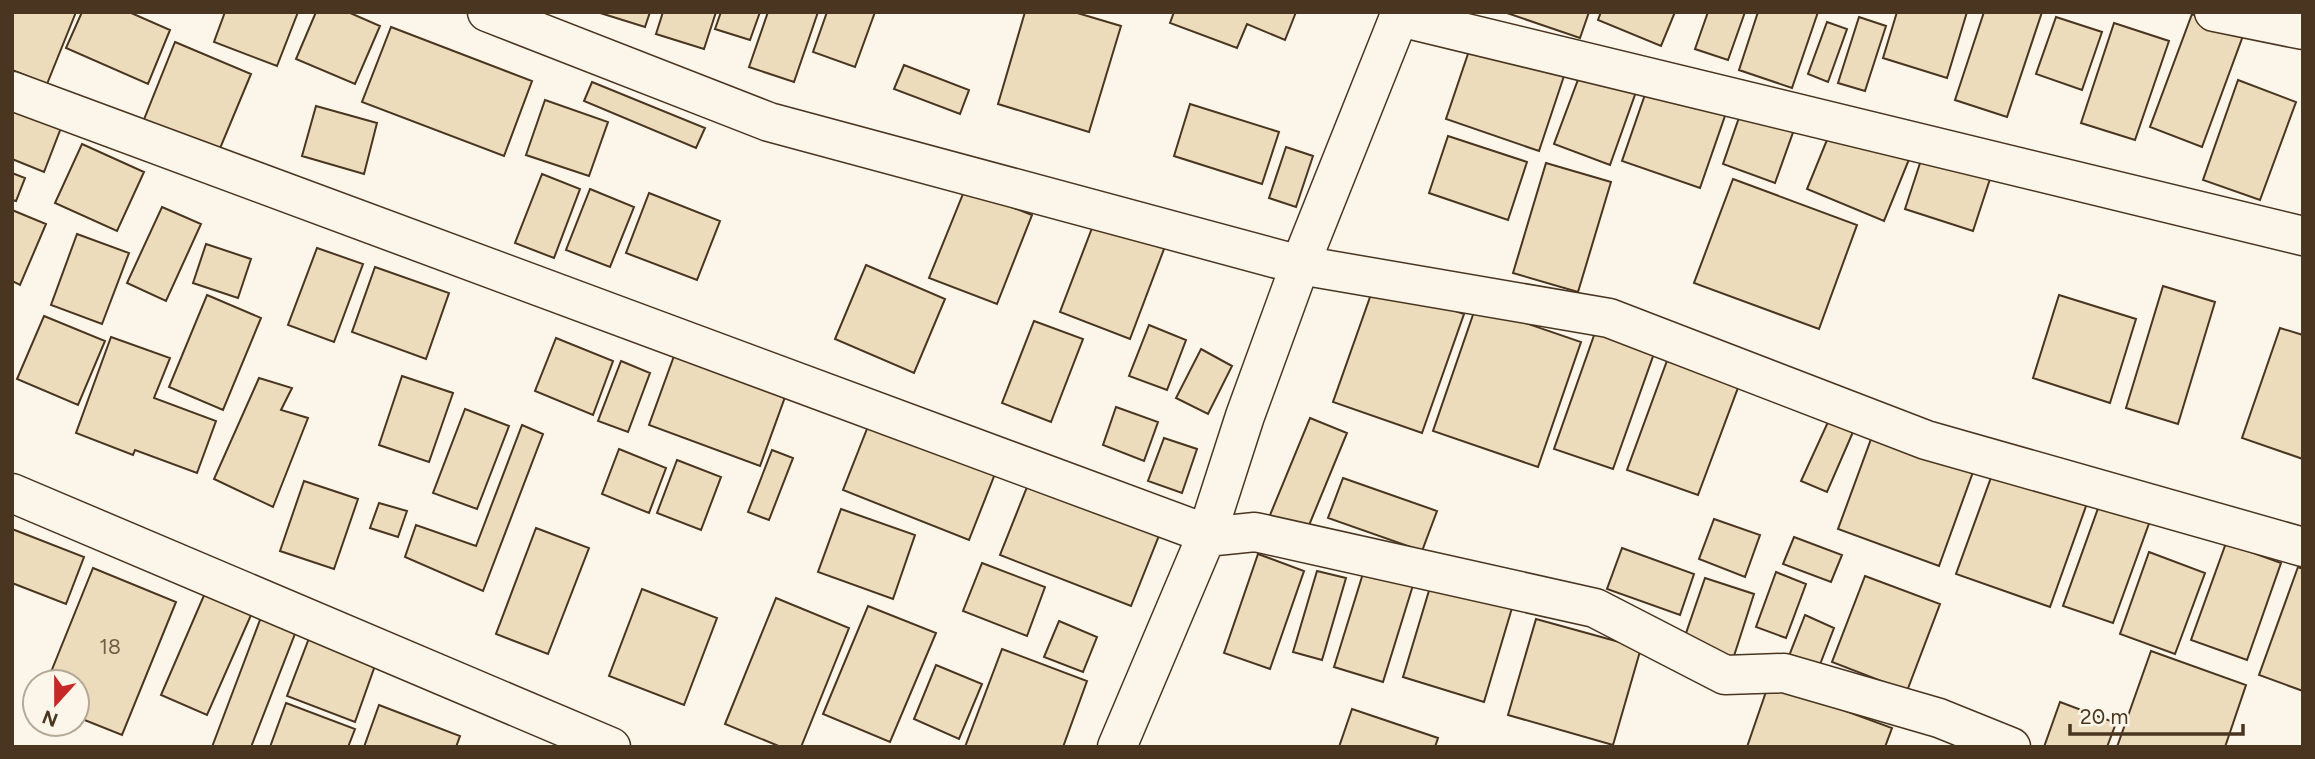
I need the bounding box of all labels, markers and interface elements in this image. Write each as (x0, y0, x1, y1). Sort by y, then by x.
house number: 18 (99, 634, 121, 659)
north arrow (21, 668, 91, 738)
scale bar (2070, 692, 2243, 736)
text: 20 m (2080, 704, 2128, 729)
text: N (39, 705, 61, 732)

